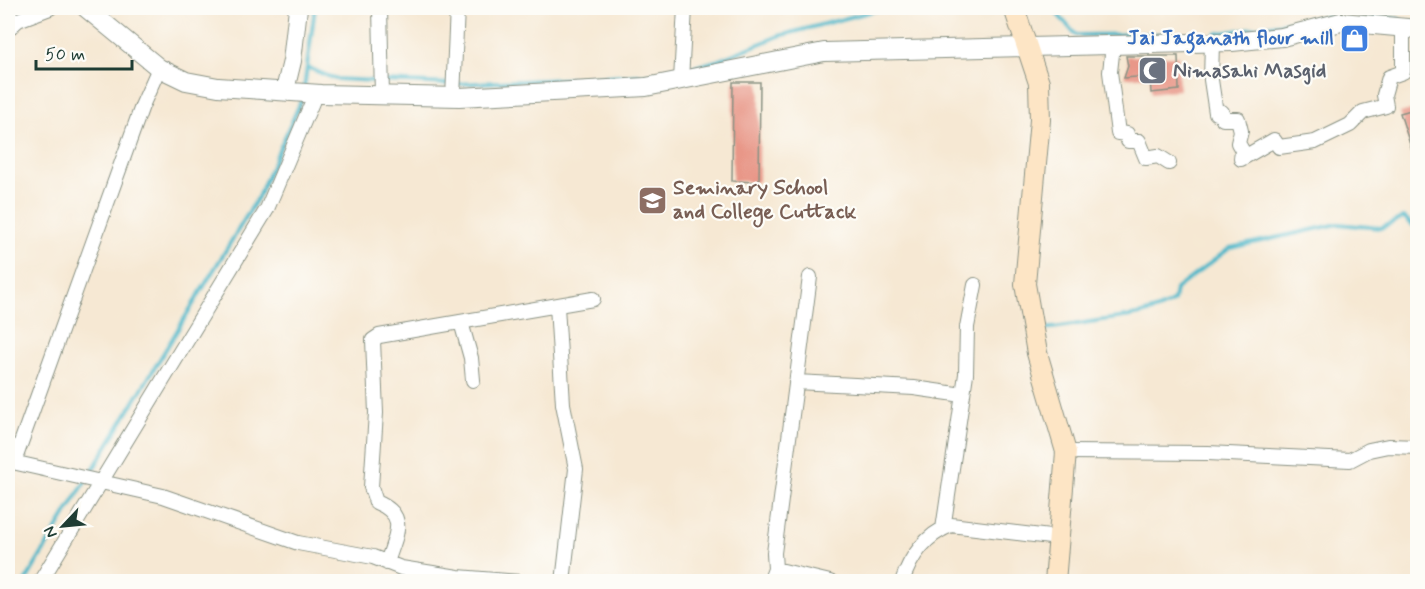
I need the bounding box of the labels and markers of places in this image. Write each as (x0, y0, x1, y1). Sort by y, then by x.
shop icon: Jai Jaganath flour mill (1339, 22, 1371, 54)
place label: Jai Jaganath flour mill (1127, 24, 1334, 54)
mosque icon: Nimasahi Masgid (1136, 55, 1168, 87)
place label: Nimasahi Masgid (1173, 57, 1326, 85)
place label: Seminary School and College Cuttack (673, 174, 857, 228)
school or university icon: Seminary School and College Cuttack (636, 184, 668, 216)

